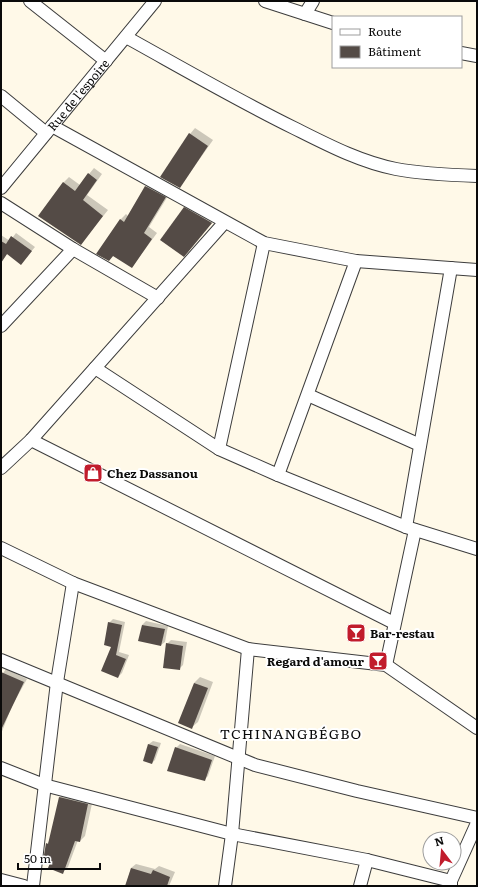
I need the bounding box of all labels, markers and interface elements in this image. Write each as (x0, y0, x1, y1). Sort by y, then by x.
legend (332, 16, 462, 68)
text: Route (368, 22, 402, 40)
text: Bâtiment (368, 42, 421, 60)
street label: Rue de l'espoire (43, 55, 113, 134)
shop icon: Chez Dassanou (82, 462, 104, 484)
place label: Chez Dassanou (107, 464, 198, 482)
bar icon: Bar-restau (345, 622, 367, 644)
place label: Bar-restau (370, 624, 435, 642)
bar icon: Regard d'amour (367, 650, 389, 672)
place label: Regard d'amour (267, 652, 364, 670)
district label: TCHINANGBÉGBO (220, 723, 362, 743)
north arrow (422, 831, 462, 871)
text: N (432, 831, 446, 849)
scale bar (18, 845, 100, 871)
text: 50 m (24, 849, 51, 867)

